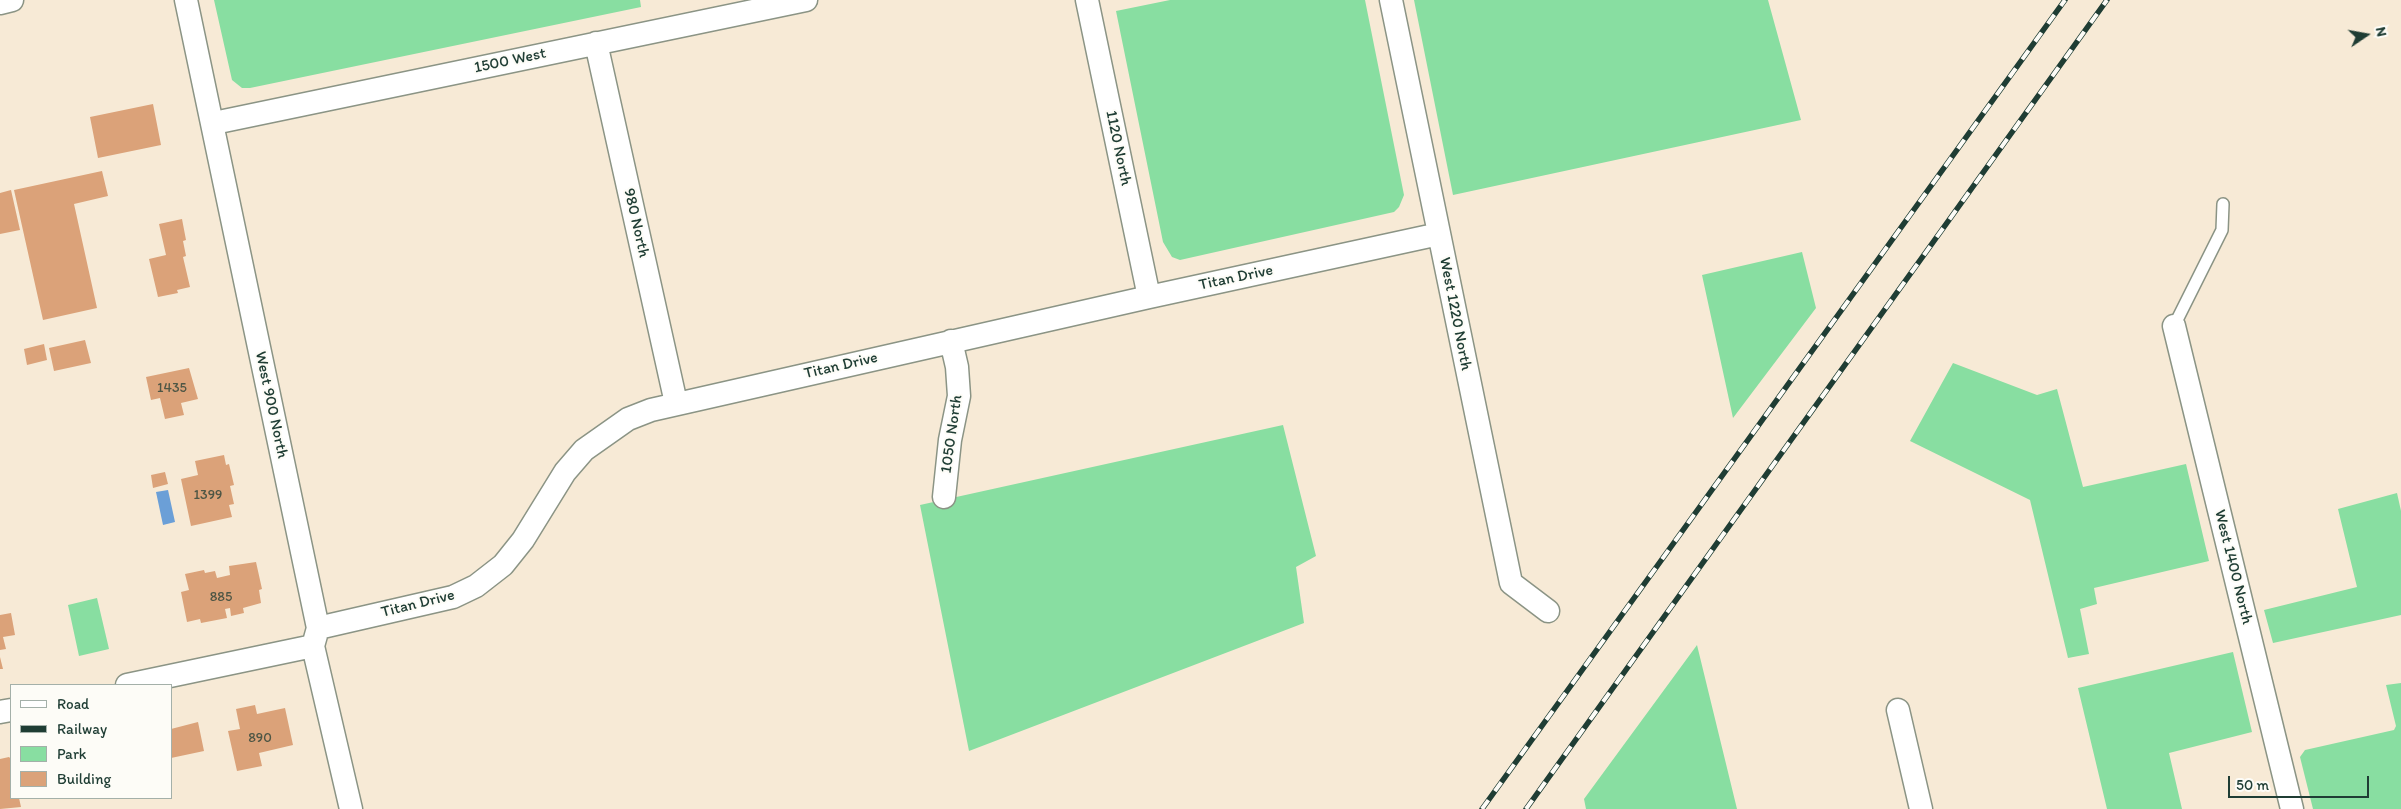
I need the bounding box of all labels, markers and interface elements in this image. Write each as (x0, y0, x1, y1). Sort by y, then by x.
north arrow (2341, 10, 2391, 60)
text: N (2372, 25, 2390, 38)
street label: 1500 West (472, 44, 548, 78)
street label: 1120 North (1101, 109, 1135, 187)
street label: 980 North (619, 187, 653, 259)
street label: West 1220 North (1435, 256, 1475, 372)
street label: Titan Drive (1197, 261, 1275, 295)
street label: Titan Drive (802, 348, 880, 384)
street label: West 900 North (250, 350, 292, 460)
house number: 1435 (157, 380, 187, 396)
street label: 1050 North (937, 394, 967, 474)
house number: 1399 (194, 487, 222, 503)
street label: West 1400 North (2209, 508, 2257, 626)
street label: Titan Drive (379, 586, 457, 622)
house number: 885 (210, 589, 232, 605)
legend (10, 684, 172, 799)
text: Road (57, 695, 89, 713)
text: Railway (57, 720, 107, 738)
house number: 890 (248, 730, 272, 746)
text: Park (57, 745, 87, 763)
scale bar (2231, 766, 2372, 798)
text: Building (57, 770, 111, 788)
text: 50 m (2236, 776, 2269, 794)

